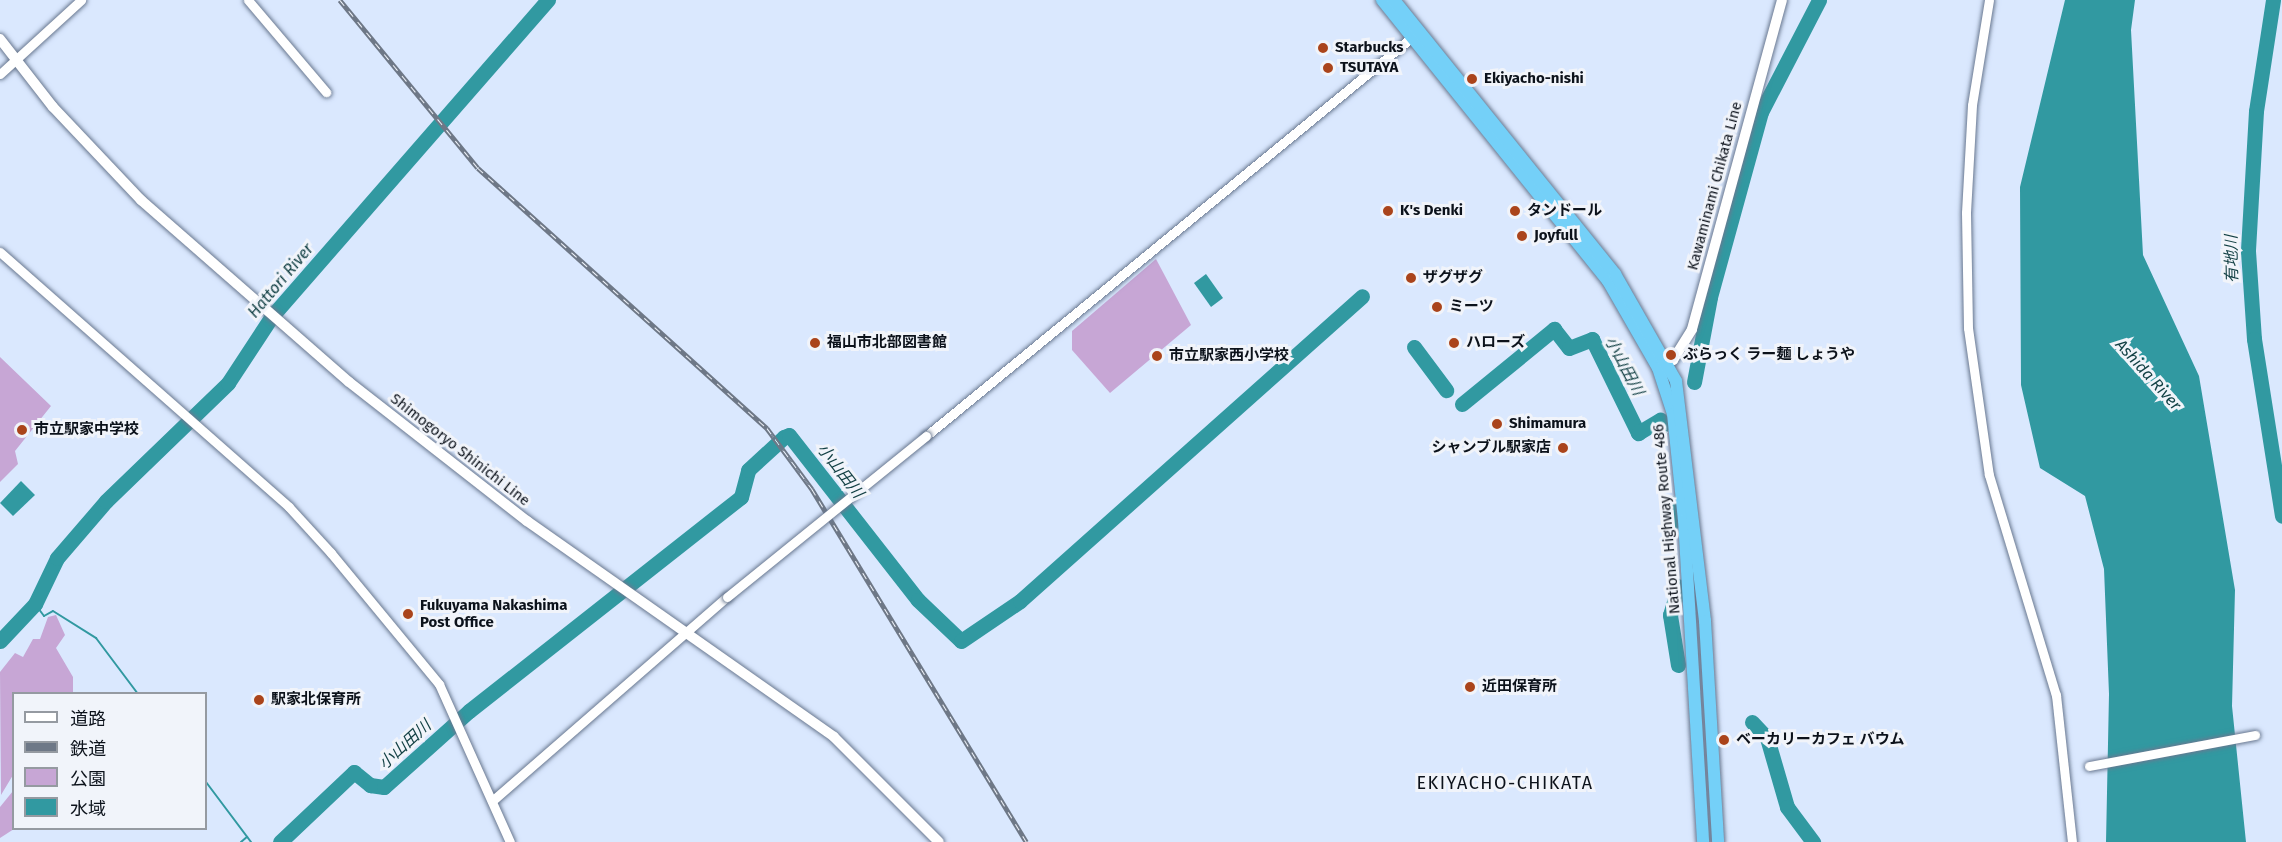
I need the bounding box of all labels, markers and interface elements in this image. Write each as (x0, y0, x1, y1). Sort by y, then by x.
place label: Starbucks (1335, 39, 1404, 57)
marker: Starbucks (1316, 41, 1330, 55)
place label: TSUTAYA (1340, 59, 1398, 77)
marker: TSUTAYA (1321, 61, 1335, 75)
place label: Ekiyacho-nishi (1484, 70, 1584, 88)
marker: Ekiyacho-nishi (1465, 72, 1479, 86)
street label: Kawaminami Chikata Line (1684, 100, 1746, 272)
place label: K's Denki (1400, 202, 1463, 220)
place label: タンドール (1527, 202, 1602, 220)
marker: K's Denki (1381, 204, 1395, 218)
marker: タンドール (1508, 204, 1522, 218)
place label: Joyfull (1534, 227, 1578, 245)
marker: Joyfull (1515, 229, 1529, 243)
water label: 有地川 (2222, 235, 2242, 283)
water label: Hattori River (244, 240, 318, 322)
place label: ザグザグ (1423, 269, 1483, 287)
marker: ザグザグ (1404, 271, 1418, 285)
place label: ミーツ (1449, 298, 1494, 316)
marker: ミーツ (1430, 300, 1444, 314)
water label: 小山田川 (1601, 333, 1647, 399)
place label: 福山市北部図書館 (827, 334, 947, 352)
place label: ハローズ (1466, 334, 1526, 352)
marker: 福山市北部図書館 (808, 336, 822, 350)
marker: ハローズ (1447, 336, 1461, 350)
water label: Ashida River (2111, 336, 2185, 414)
place label: ぶらっく ラー麺 しょうや (1683, 346, 1855, 364)
place label: 市立駅家西小学校 (1169, 347, 1289, 365)
marker: ぶらっく ラー麺 しょうや (1664, 348, 1678, 362)
marker: 市立駅家西小学校 (1150, 349, 1164, 363)
street label: Shimogoryo Shinichi Line (387, 390, 533, 510)
place label: Shimamura (1509, 415, 1586, 433)
marker: Shimamura (1490, 417, 1504, 431)
place label: 市立駅家中学校 (34, 421, 139, 439)
marker: 市立駅家中学校 (15, 423, 29, 437)
street label: National Highway Route 486 (1650, 423, 1684, 615)
place label: シャンブル駅家店 (1431, 439, 1551, 457)
water label: 小山田川 (813, 440, 867, 502)
marker: シャンブル駅家店 (1556, 441, 1570, 455)
place label: Fukuyama Nakashima Post Office (420, 596, 567, 631)
marker: Fukuyama Nakashima Post Office (401, 607, 415, 621)
place label: 近田保育所 (1482, 678, 1557, 696)
marker: 近田保育所 (1463, 680, 1477, 694)
place label: 駅家北保育所 (271, 691, 361, 709)
legend (12, 692, 207, 830)
marker: 駅家北保育所 (252, 693, 266, 707)
text: 道路 (70, 708, 106, 730)
water label: 小山田川 (375, 716, 435, 774)
place label: ベーカリーカフェ バウム (1736, 731, 1905, 749)
marker: ベーカリーカフェ バウム (1717, 733, 1731, 747)
text: 鉄道 (70, 738, 106, 760)
text: 公園 (70, 768, 106, 790)
district label: EKIYACHO-CHIKATA (1416, 772, 1594, 794)
text: 水域 (70, 798, 106, 820)

